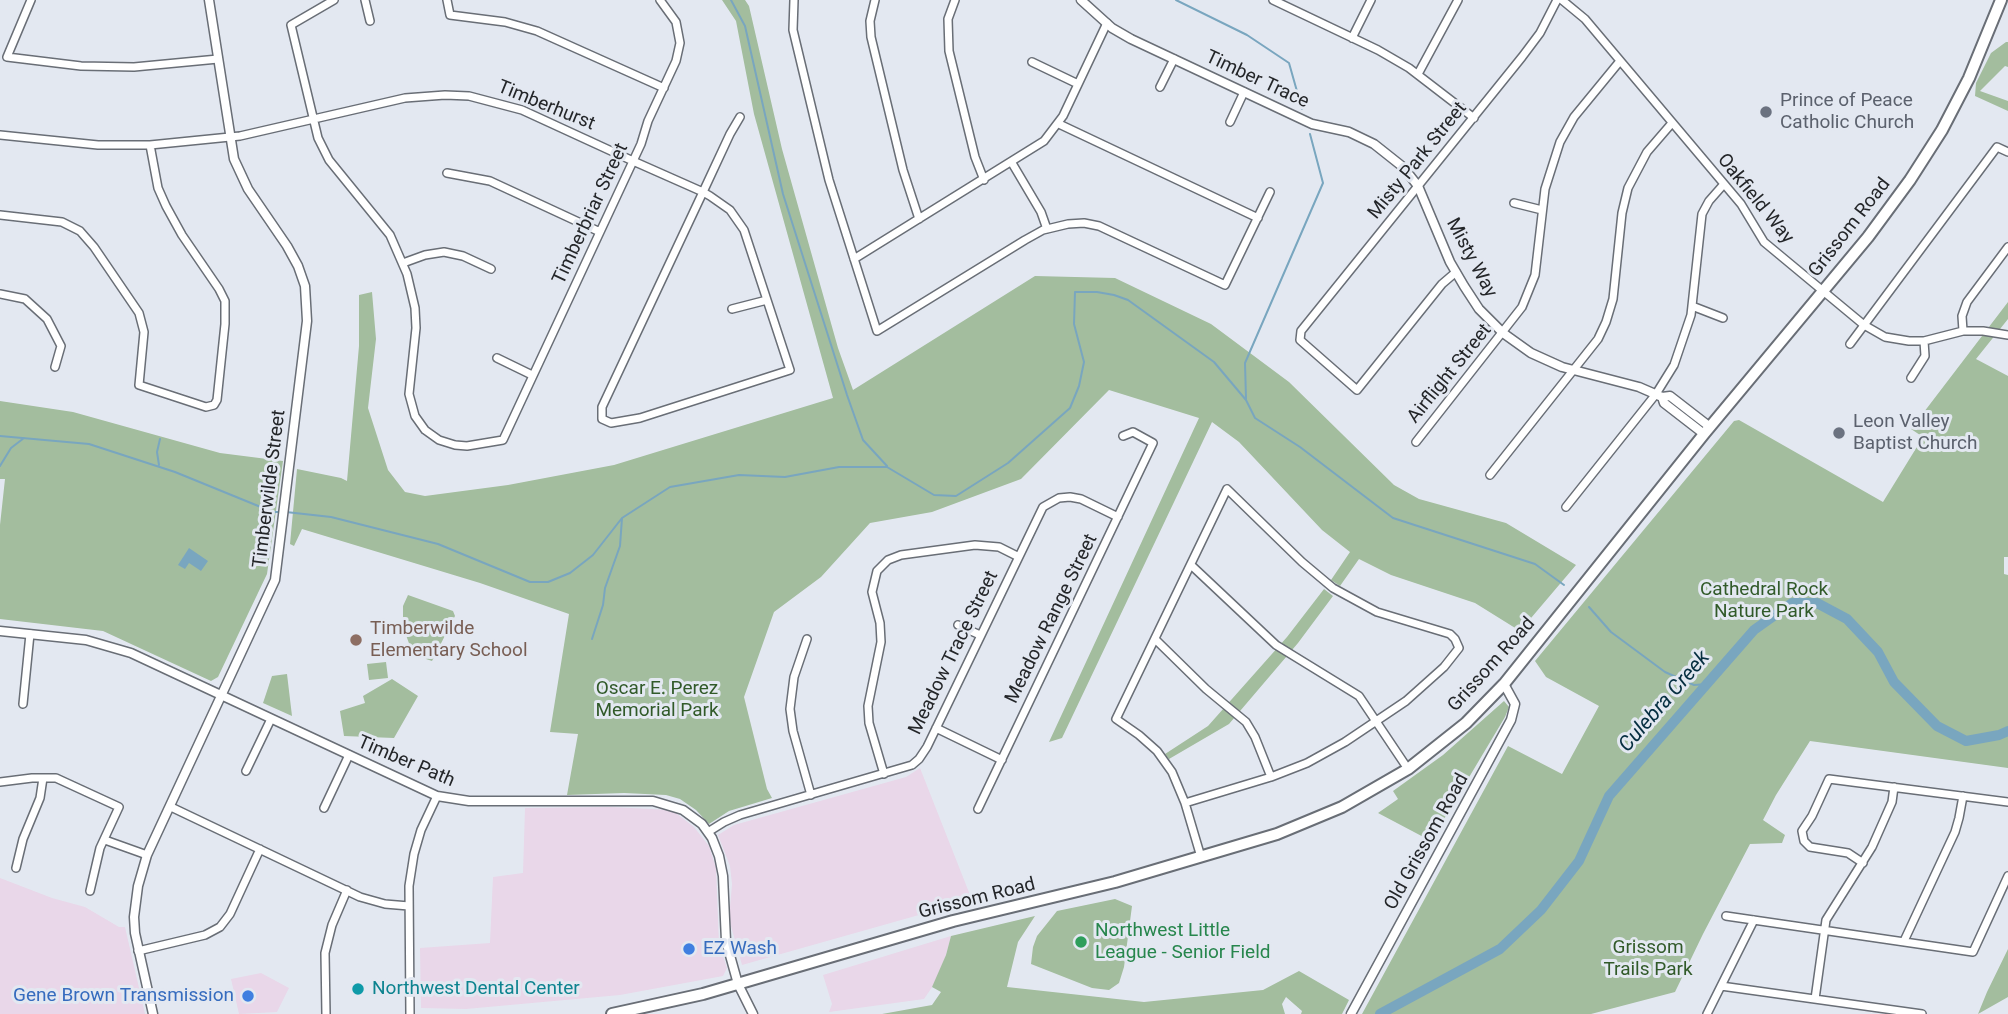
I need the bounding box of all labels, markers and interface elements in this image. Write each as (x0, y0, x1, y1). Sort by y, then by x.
street label: Timber Trace (1202, 46, 1312, 114)
street label: Timberhurst (494, 76, 598, 136)
place label: Prince of Peace Catholic Church (1780, 90, 1914, 134)
street label: Misty Park Street (1364, 98, 1472, 224)
marker: Prince of Peace Catholic Church (1758, 104, 1774, 120)
street label: Timberbriar Street (548, 140, 634, 288)
street label: Oakfield Way (1712, 149, 1798, 249)
street label: Grissom Road (1804, 174, 1896, 282)
street label: Misty Way (1441, 214, 1501, 302)
street label: Airflight Street (1403, 320, 1497, 428)
street label: Timberwilde Street (249, 409, 291, 569)
place label: Leon Valley Baptist Church (1853, 411, 1977, 455)
marker: Leon Valley Baptist Church (1831, 425, 1847, 441)
street label: Meadow Range Street (1001, 531, 1103, 707)
street label: Meadow Trace Street (904, 567, 1004, 739)
park label: Cathedral Rock Nature Park (1700, 579, 1828, 623)
street label: Grissom Road (1444, 613, 1540, 717)
place label: Timberwilde Elementary School (370, 618, 528, 662)
marker: Timberwilde Elementary School (348, 632, 364, 648)
water label: Culebra Creek (1614, 646, 1716, 758)
park label: Oscar E. Perez Memorial Park (595, 678, 719, 722)
street label: Timber Path (354, 731, 458, 793)
street label: Old Grissom Road (1380, 770, 1474, 914)
street label: Grissom Road (916, 873, 1038, 925)
place label: Northwest Little League - Senior Field (1095, 920, 1271, 964)
marker: Northwest Little League - Senior Field (1073, 934, 1089, 950)
park label: Grissom Trails Park (1603, 937, 1693, 981)
place label: EZ Wash (703, 938, 777, 960)
marker: EZ Wash (681, 941, 697, 957)
place label: Northwest Dental Center (372, 978, 580, 1000)
marker: Northwest Dental Center (350, 981, 366, 997)
place label: Gene Brown Transmission (13, 985, 234, 1007)
marker: Gene Brown Transmission (240, 988, 256, 1004)

